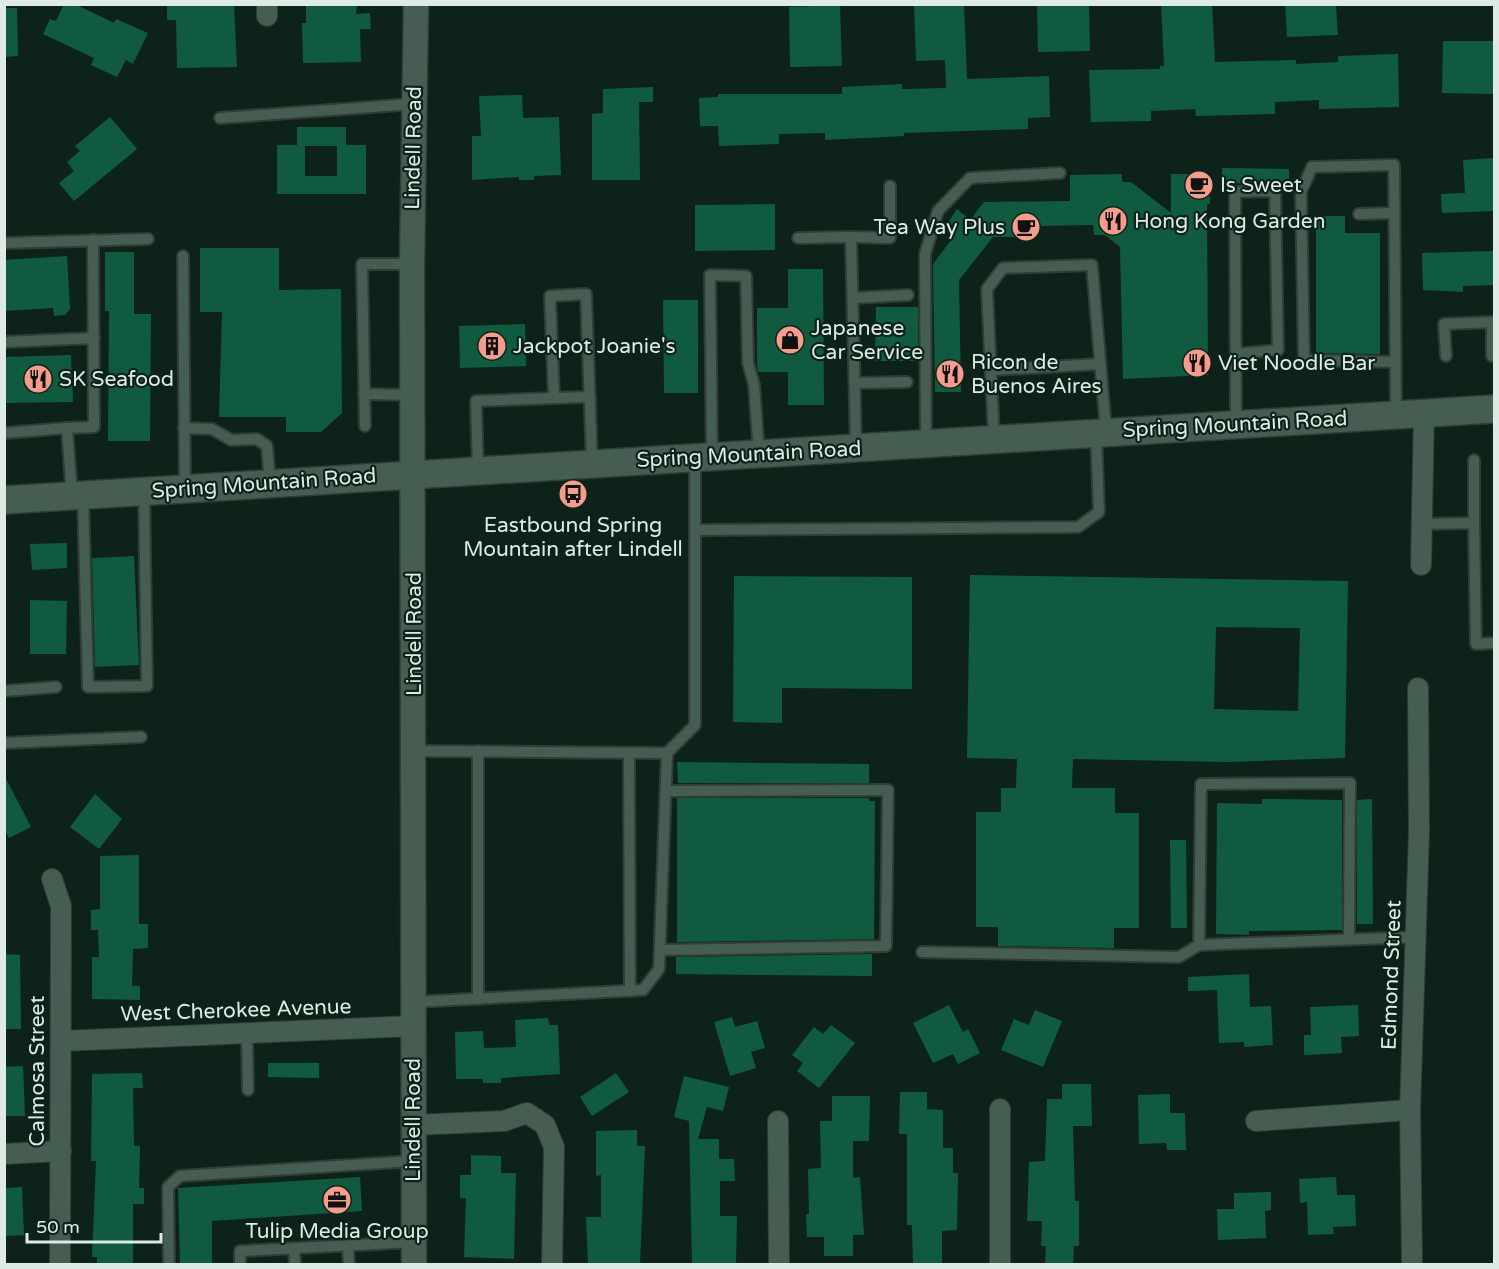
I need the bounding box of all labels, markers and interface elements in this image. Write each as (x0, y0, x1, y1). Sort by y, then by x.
street label: Lindell Road (400, 86, 427, 210)
cafe icon: Is Sweet (1183, 169, 1215, 201)
place label: Is Sweet (1220, 173, 1302, 198)
restaurant icon: Hong Kong Garden (1097, 205, 1129, 237)
place label: Hong Kong Garden (1134, 209, 1326, 234)
cafe icon: Tea Way Plus (1010, 211, 1042, 243)
place label: Tea Way Plus (874, 215, 1005, 240)
place label: Japanese Car Service (811, 316, 923, 365)
shop icon: Japanese Car Service (774, 324, 806, 356)
building icon: Jackpot Joanie's (476, 330, 508, 362)
place label: Jackpot Joanie's (513, 334, 676, 359)
restaurant icon: Viet Noodle Bar (1181, 347, 1213, 379)
place label: Ricon de Buenos Aires (971, 350, 1102, 399)
place label: Viet Noodle Bar (1218, 351, 1375, 376)
restaurant icon: Ricon de Buenos Aires (934, 358, 966, 390)
restaurant icon: SK Seafood (22, 363, 54, 395)
place label: SK Seafood (59, 367, 174, 392)
street label: Spring Mountain Road (1122, 406, 1348, 443)
street label: Spring Mountain Road (636, 436, 862, 473)
street label: Spring Mountain Road (151, 463, 377, 504)
bus stop icon: Eastbound Spring Mountain after Lindell (557, 478, 589, 510)
place label: Eastbound Spring Mountain after Lindell (463, 513, 683, 562)
street label: Lindell Road (402, 572, 427, 696)
street label: Edmond Street (1376, 900, 1407, 1050)
street label: West Cherokee Avenue (120, 994, 352, 1027)
street label: Calmosa Street (25, 995, 50, 1147)
street label: Lindell Road (401, 1058, 426, 1182)
office icon: Tulip Media Group (321, 1184, 353, 1216)
scale bar (27, 1206, 160, 1244)
text: 50 m (36, 1216, 80, 1238)
place label: Tulip Media Group (245, 1219, 429, 1244)

